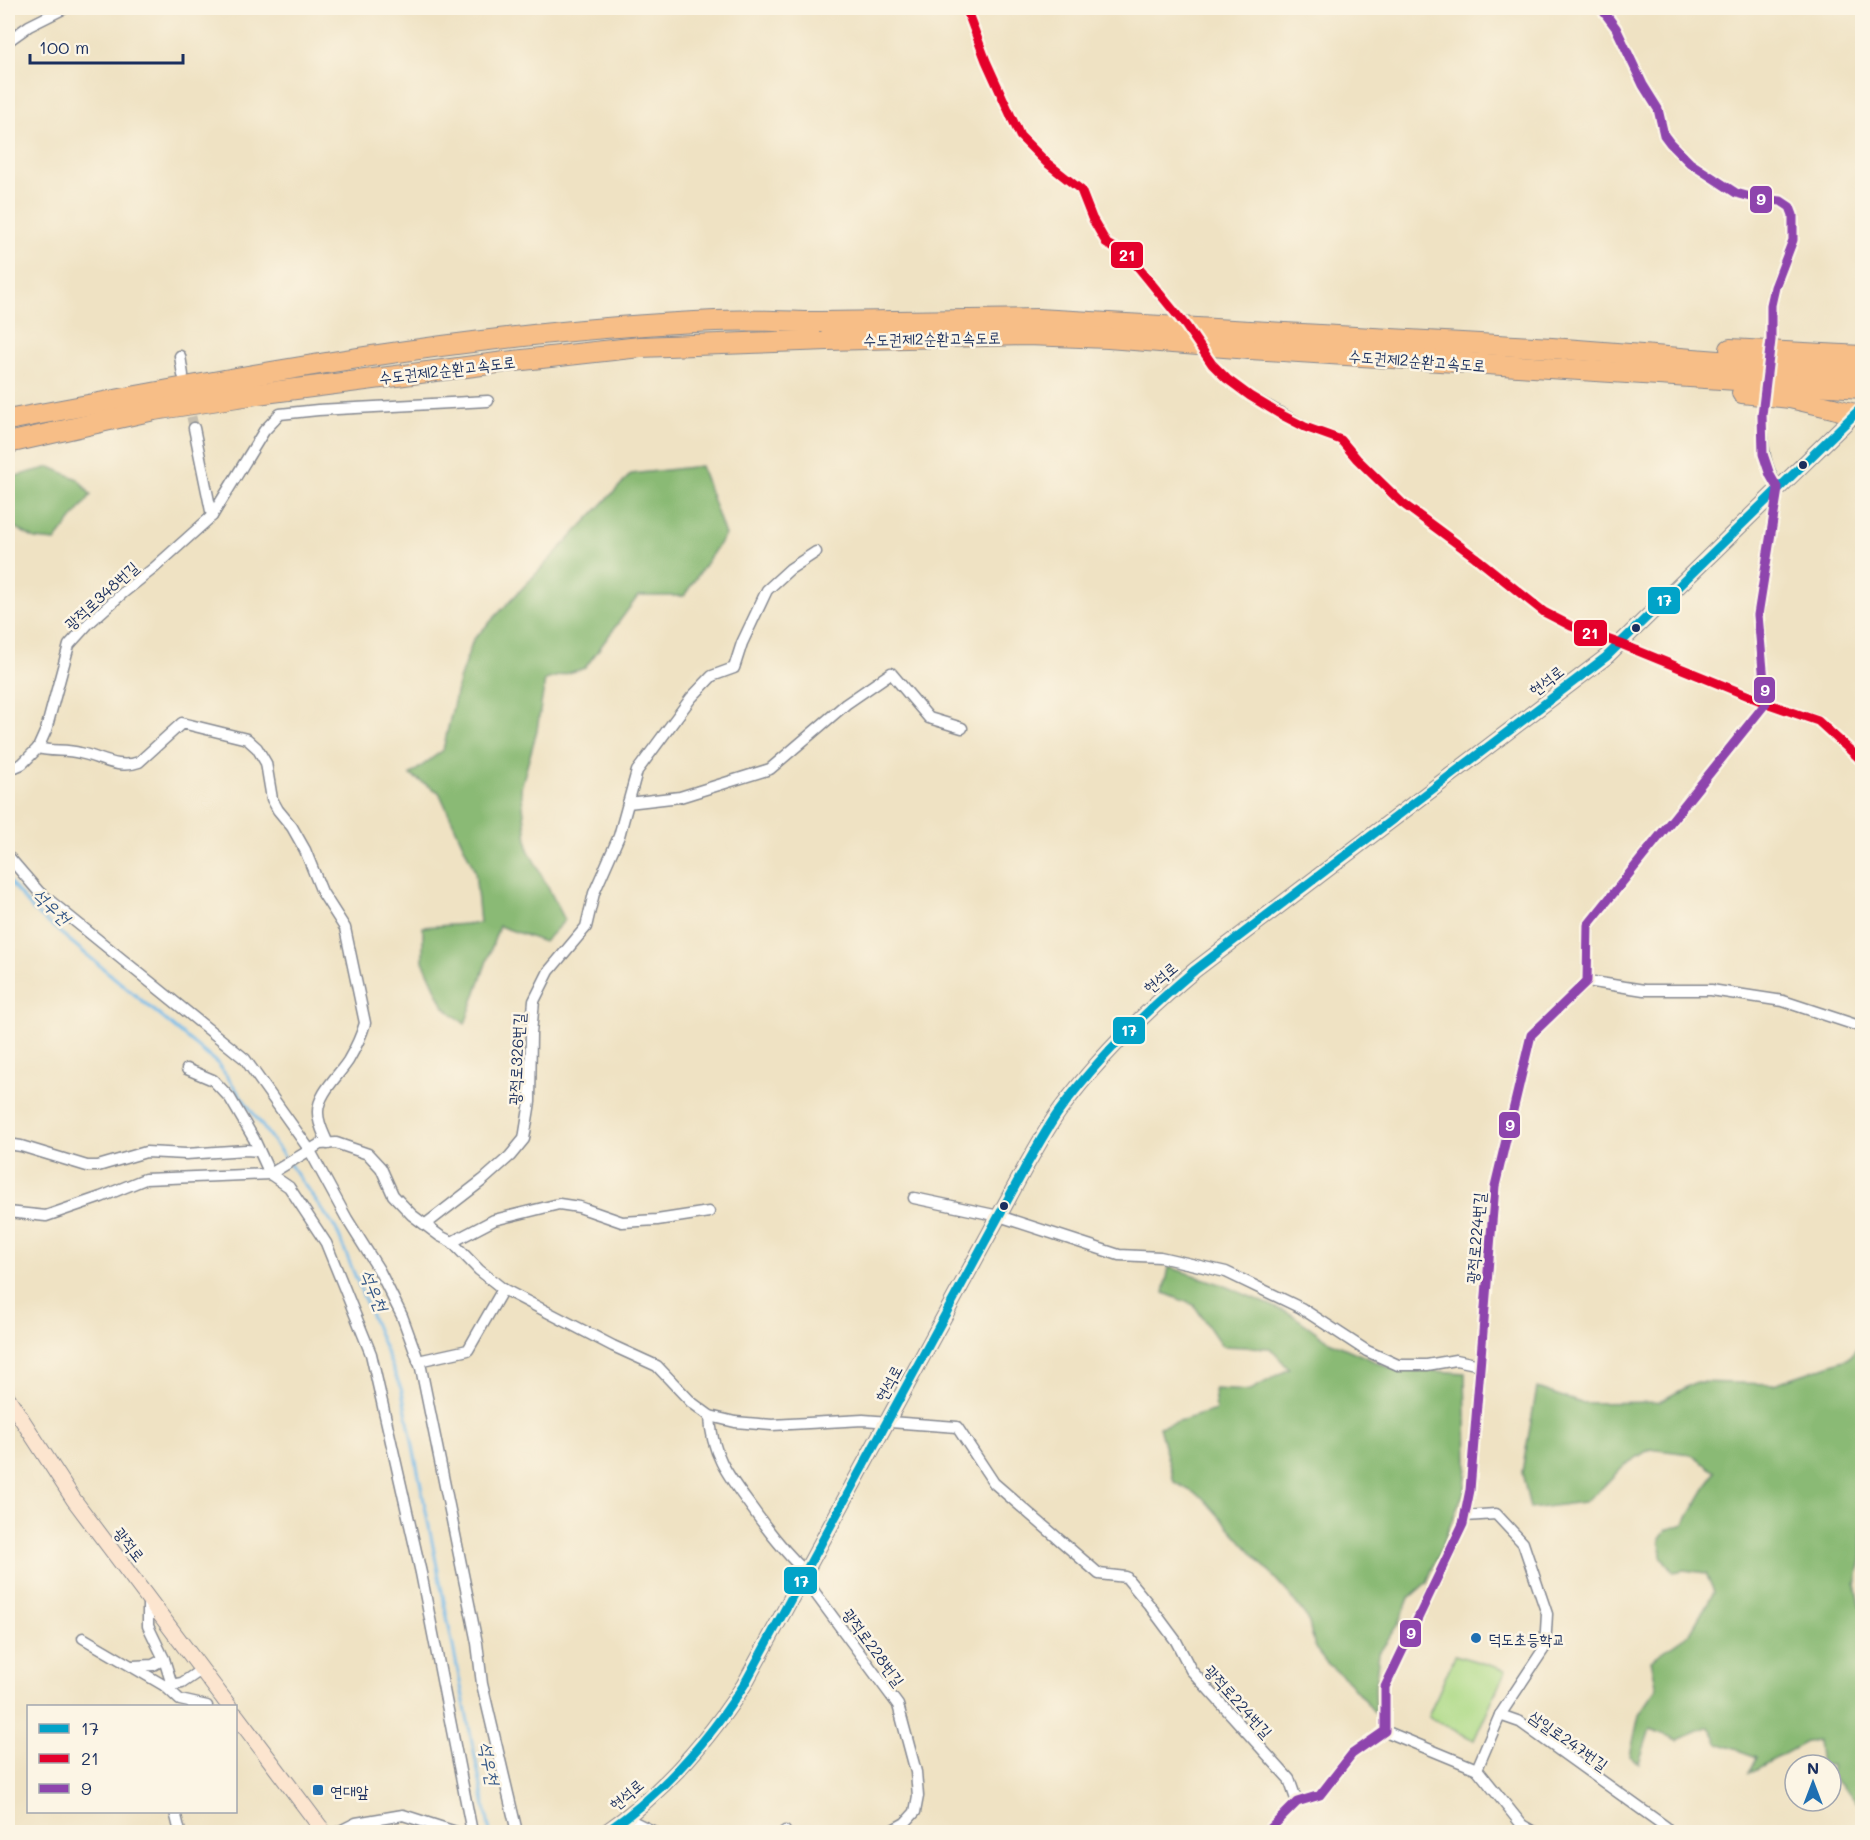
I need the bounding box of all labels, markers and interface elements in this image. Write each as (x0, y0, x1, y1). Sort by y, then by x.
scale bar (30, 27, 183, 65)
text: 100 m (39, 35, 89, 59)
line badge: 9 (1749, 185, 1773, 214)
text: 9 (1756, 188, 1766, 209)
line badge: 21 (1110, 241, 1144, 269)
text: 21 (1119, 244, 1135, 265)
street label: 수도권제2순환고속도로 (863, 326, 1001, 350)
street label: 수도권제2순환고속도로 (1348, 345, 1486, 375)
street label: 수도권제2순환고속도로 (377, 350, 517, 388)
unlabelled marker (1797, 459, 1809, 471)
street label: 광적로348번길 (59, 556, 143, 634)
line badge: 17 (1647, 586, 1681, 615)
text: 17 (1656, 589, 1672, 610)
line badge: 21 (1573, 619, 1608, 647)
text: 21 (1582, 622, 1598, 643)
unlabelled marker (1630, 622, 1642, 634)
street label: 현석로 (1524, 660, 1568, 700)
line badge: 9 (1753, 676, 1776, 704)
text: 9 (1760, 679, 1770, 700)
water label: 석우천 (28, 882, 77, 931)
street label: 현석로 (1138, 957, 1182, 997)
street label: 광적로326번길 (503, 1012, 529, 1106)
line badge: 17 (1112, 1016, 1146, 1045)
text: 17 (1121, 1019, 1137, 1040)
line badge: 9 (1498, 1111, 1521, 1139)
text: 9 (1505, 1114, 1515, 1135)
street label: 광적로224번길 (1461, 1191, 1489, 1285)
unlabelled marker (998, 1200, 1010, 1212)
water label: 석우천 (356, 1265, 395, 1316)
street label: 현석로 (870, 1361, 906, 1405)
street label: 광적로 (110, 1522, 150, 1566)
line badge: 17 (783, 1566, 818, 1595)
text: 17 (793, 1570, 809, 1591)
street label: 광적로228번길 (838, 1604, 910, 1690)
line badge: 9 (1399, 1619, 1422, 1648)
text: 9 (1406, 1622, 1416, 1643)
place label: 덕도초등학교 (1488, 1628, 1565, 1649)
marker: 덕도초등학교 (1469, 1631, 1483, 1645)
street label: 광적로224번길 (1201, 1660, 1278, 1742)
legend (27, 1705, 237, 1813)
street label: 삼일로247번길 (1525, 1705, 1613, 1775)
text: 17 (81, 1716, 99, 1740)
water label: 석우천 (474, 1739, 506, 1788)
text: 21 (81, 1746, 99, 1770)
north arrow (1783, 1753, 1843, 1813)
text: N (1807, 1757, 1819, 1778)
street label: 현석로 (604, 1774, 648, 1814)
text: 9 (81, 1776, 92, 1800)
place label: 연대앞 (330, 1780, 369, 1801)
marker: 연대앞 (311, 1783, 325, 1797)

